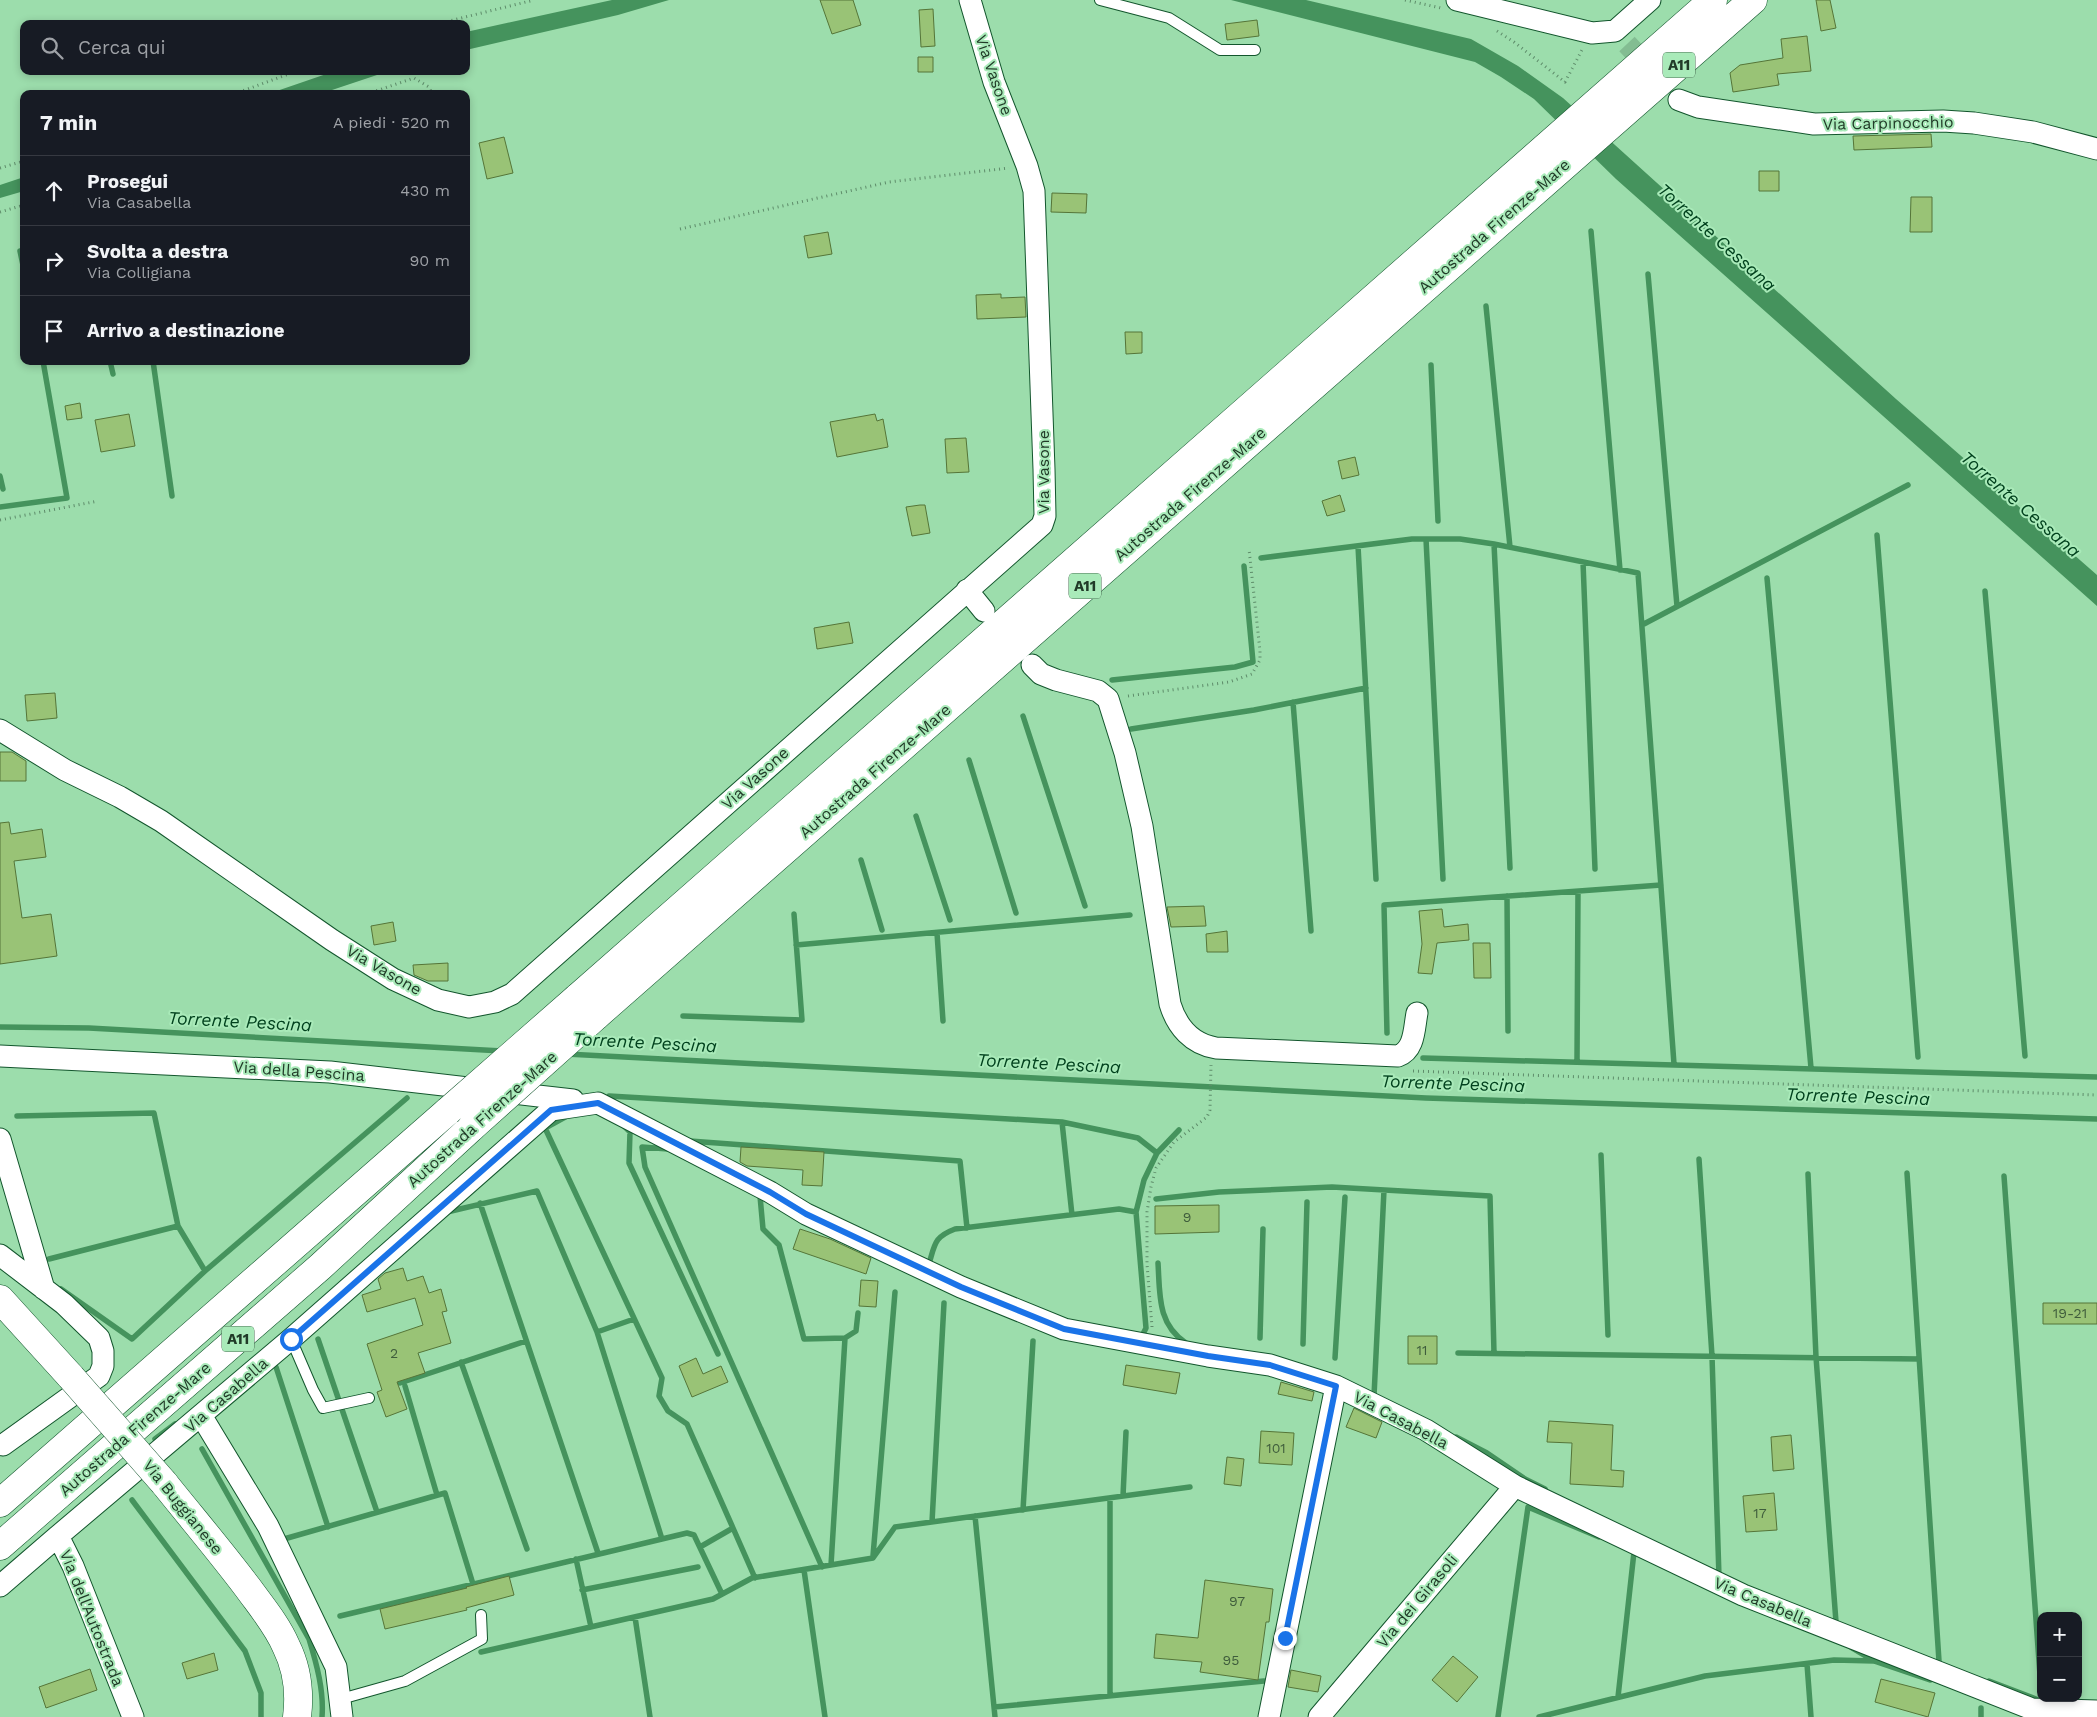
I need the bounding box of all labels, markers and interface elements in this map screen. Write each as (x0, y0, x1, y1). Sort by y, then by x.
search box (20, 20, 470, 75)
street label: Via Vasone (971, 32, 1017, 118)
icon: search (38, 34, 66, 62)
text: Cerca qui (78, 36, 166, 59)
road number: A11 (1663, 52, 1695, 78)
text: 7 min (40, 110, 97, 135)
street label: Via Carpinocchio (1822, 112, 1954, 134)
text: A piedi · 520 m (333, 113, 450, 132)
street label: Autostrada Firenze-Mare (1414, 155, 1574, 297)
text: Prosegui (87, 170, 168, 193)
icon: ahead (40, 177, 68, 205)
water label: Torrente Cessana (1654, 179, 1780, 295)
text: 430 m (400, 181, 450, 200)
text: Via Casabella (87, 193, 191, 212)
text: Svolta a destra (87, 240, 228, 263)
icon: right (40, 247, 68, 275)
text: 90 m (409, 251, 450, 270)
text: Via Colligiana (87, 263, 191, 282)
icon: arrive (40, 317, 68, 345)
text: Arrivo a destinazione (87, 319, 284, 342)
street label: Autostrada Firenze-Mare (1110, 423, 1270, 565)
street label: Via Vasone (1034, 430, 1053, 514)
water label: Torrente Cessana (1957, 446, 2085, 562)
road number: A11 (1069, 574, 1101, 598)
street label: Autostrada Firenze-Mare (795, 700, 955, 842)
street label: Via Vasone (717, 743, 793, 813)
street label: Via Vasone (343, 941, 425, 999)
water label: Torrente Pescina (167, 1007, 313, 1035)
water label: Torrente Pescina (572, 1028, 718, 1056)
street label: Autostrada Firenze-Mare (403, 1047, 561, 1191)
water label: Torrente Pescina (976, 1049, 1122, 1077)
street label: Via della Pescina (233, 1057, 365, 1085)
water label: Torrente Pescina (1381, 1070, 1525, 1096)
water label: Torrente Pescina (1786, 1083, 1930, 1109)
house number: 9 (1183, 1209, 1191, 1225)
house number: 19-21 (2053, 1305, 2087, 1321)
road number: A11 (222, 1326, 254, 1352)
route start (280, 1328, 303, 1351)
house number: 11 (1417, 1342, 1427, 1358)
house number: 2 (390, 1345, 398, 1361)
street label: Via Casabella (180, 1354, 272, 1436)
street label: Autostrada Firenze-Mare (55, 1358, 215, 1500)
street label: Via Casabella (1350, 1387, 1452, 1453)
house number: 101 (1266, 1440, 1286, 1456)
street label: Via Buggianese (139, 1456, 227, 1558)
house number: 17 (1753, 1505, 1767, 1521)
street label: Via dell'Autostrada (56, 1547, 128, 1689)
street label: Via dei Girasoli (1372, 1550, 1462, 1652)
street label: Via Casabella (1711, 1573, 1815, 1631)
house number: 97 (1229, 1593, 1245, 1609)
map controls (2037, 1612, 2082, 1702)
button: + (2037, 1612, 2082, 1657)
route end (1274, 1627, 1297, 1650)
house number: 95 (1223, 1652, 1239, 1668)
button: − (2037, 1657, 2082, 1702)

